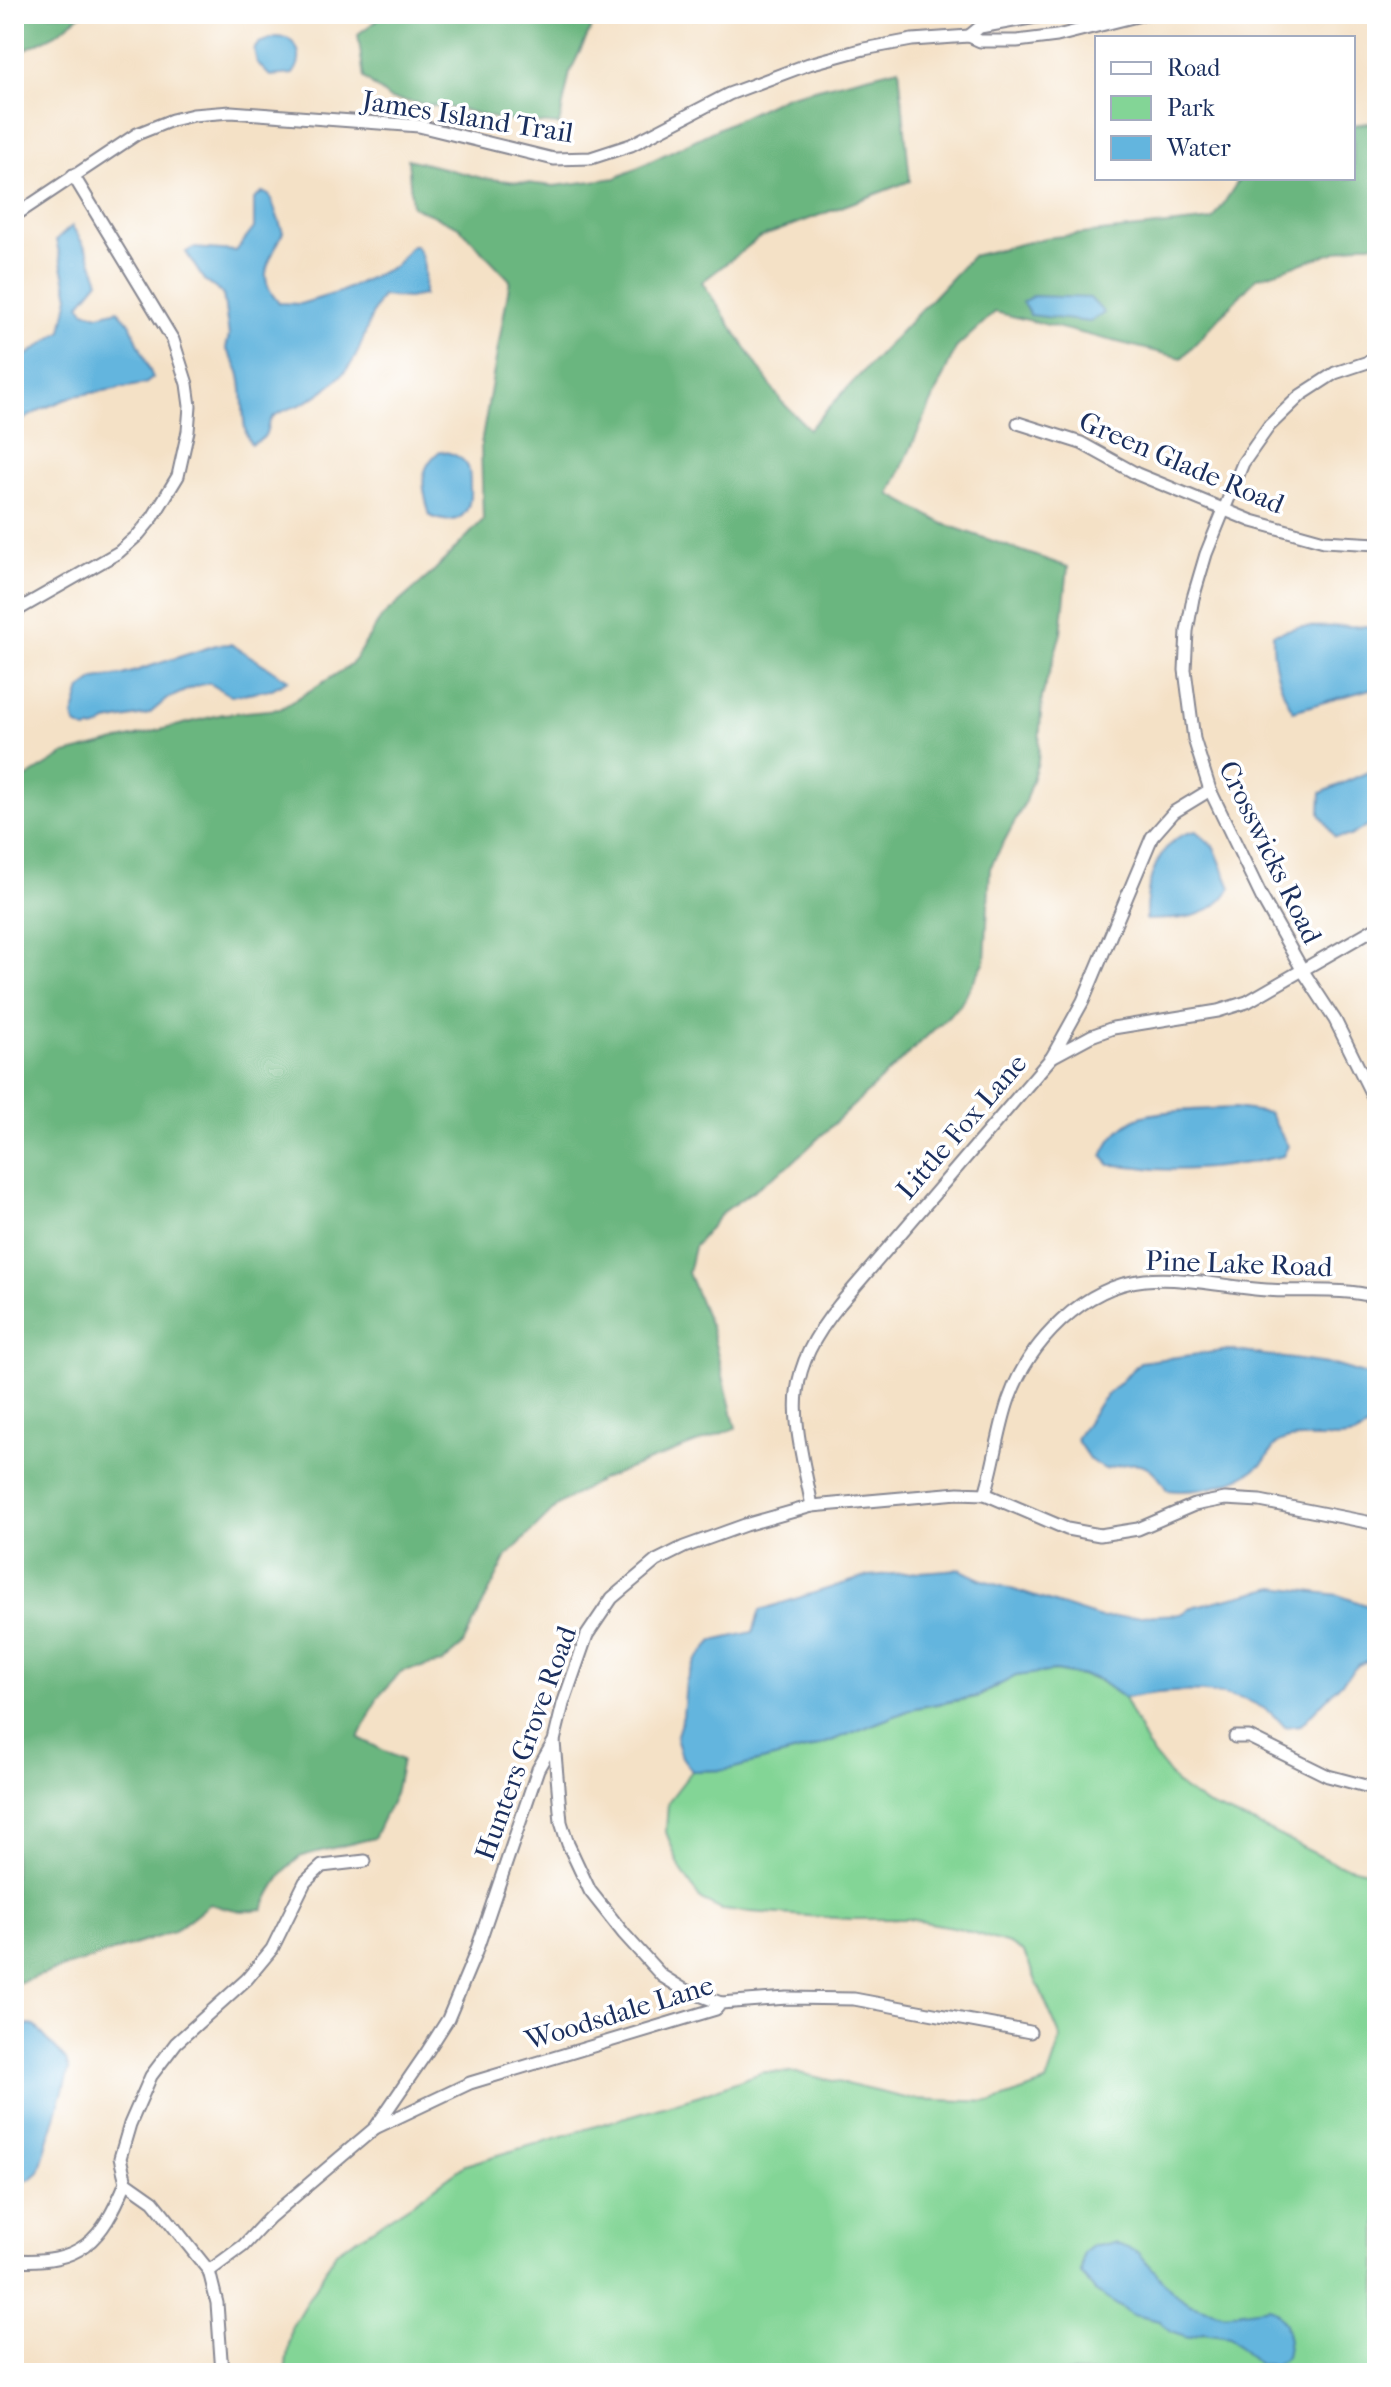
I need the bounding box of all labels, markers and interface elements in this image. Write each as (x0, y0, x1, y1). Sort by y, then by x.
legend (1095, 36, 1355, 180)
text: Road (1167, 54, 1221, 82)
street label: James Island Trail (358, 83, 576, 150)
text: Park (1167, 94, 1215, 122)
text: Water (1166, 134, 1231, 162)
street label: Green Glade Road (1074, 404, 1290, 521)
street label: Crosswicks Road (1212, 755, 1329, 950)
street label: Little Fox Lane (889, 1047, 1033, 1206)
street label: Pine Lake Road (1145, 1244, 1334, 1283)
street label: Hunters Grove Road (468, 1621, 583, 1865)
street label: Woodsdale Lane (520, 1968, 717, 2057)

